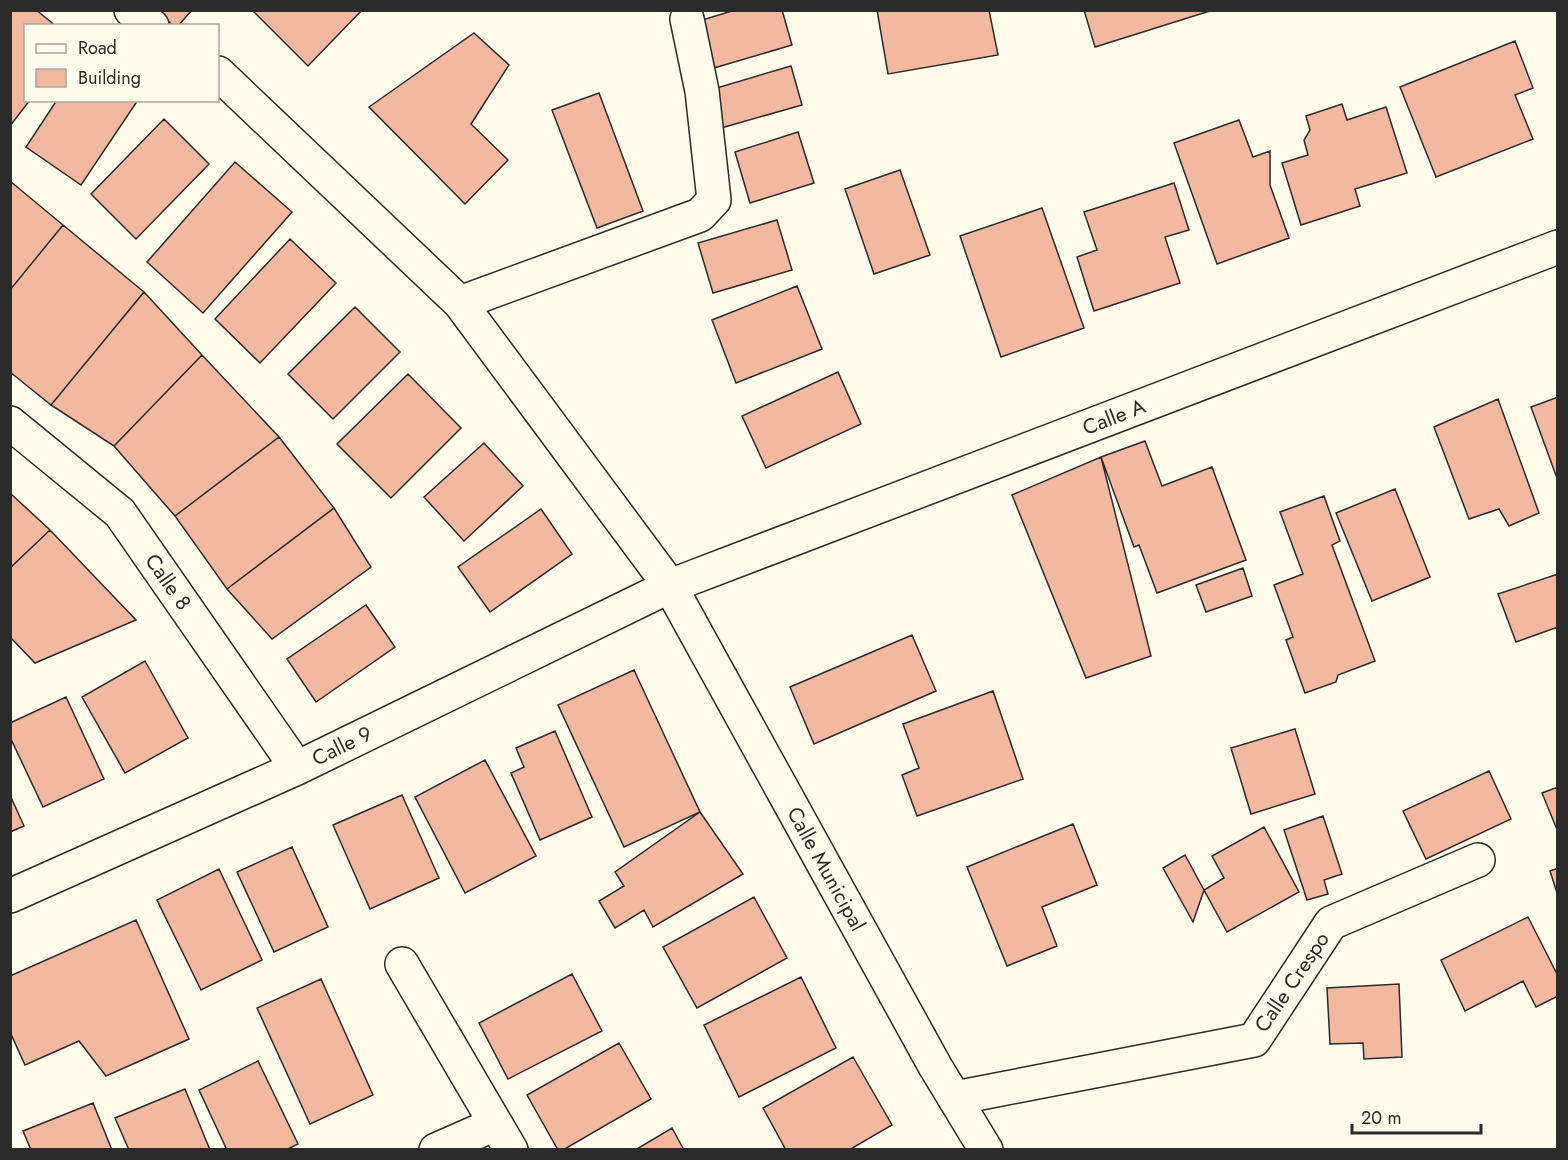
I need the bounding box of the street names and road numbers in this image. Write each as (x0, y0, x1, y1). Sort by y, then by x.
street label: Calle A (1078, 391, 1150, 443)
street label: Calle 8 (138, 548, 198, 616)
street label: Calle 9 (307, 719, 377, 773)
street label: Calle Municipal (779, 801, 873, 937)
street label: Calle Crespo (1247, 926, 1337, 1038)

